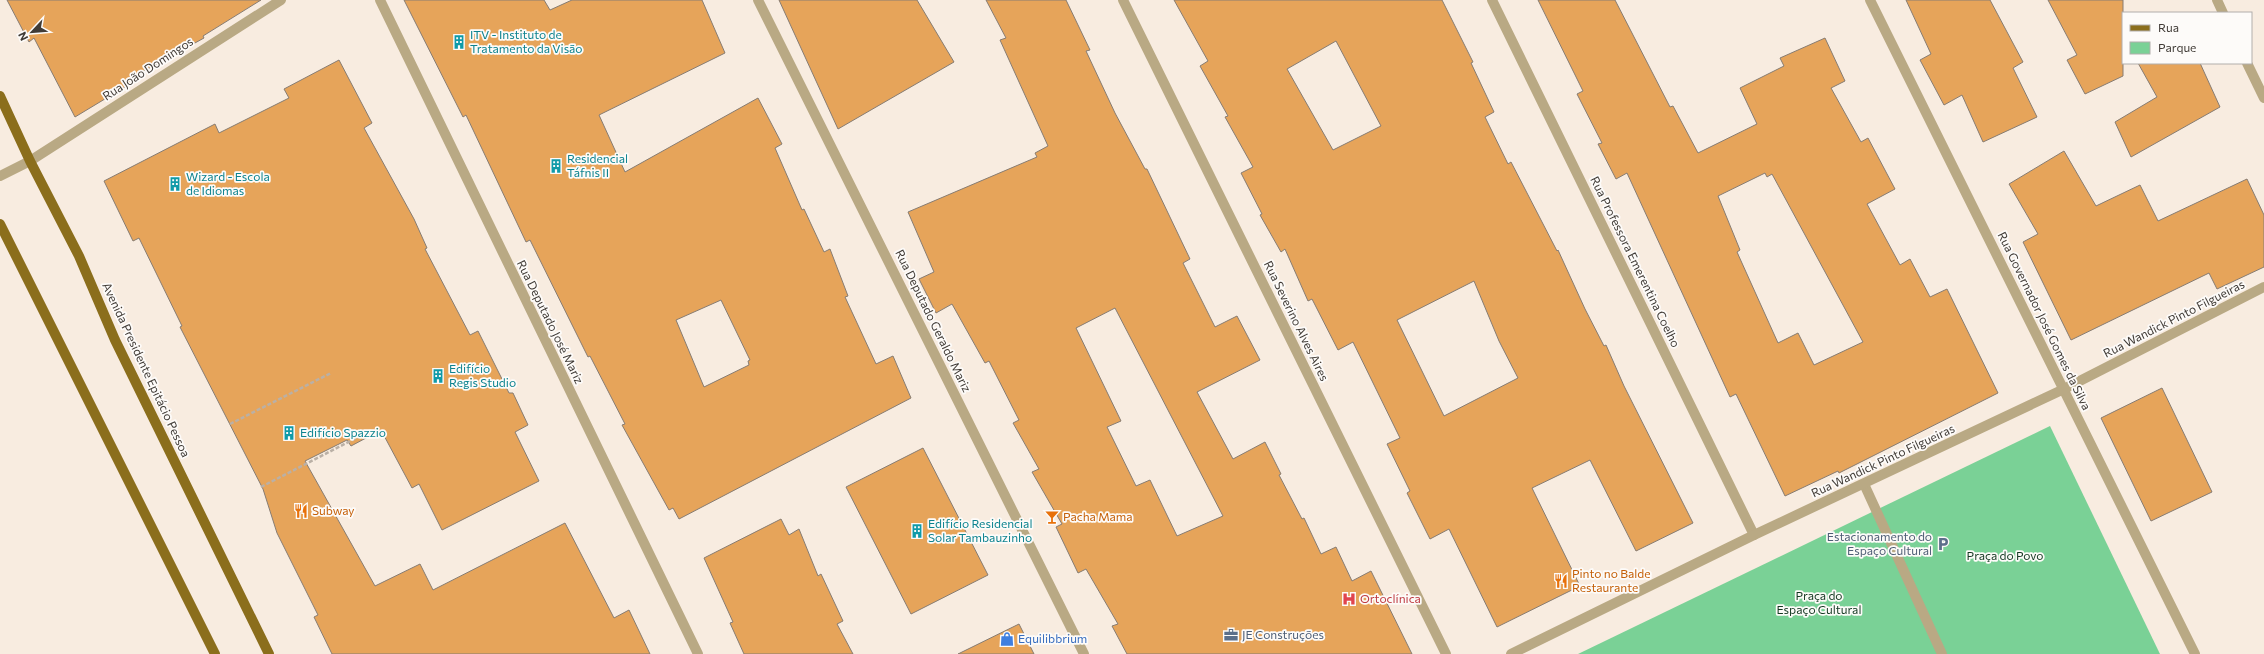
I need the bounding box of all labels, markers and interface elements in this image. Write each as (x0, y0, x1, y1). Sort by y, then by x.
north arrow (12, 12, 52, 52)
legend (2122, 12, 2252, 64)
text: Rua (2158, 20, 2179, 34)
place label: ITV - Instituto de Tratamento da Visão (470, 27, 583, 55)
text: N (15, 30, 30, 43)
street label: Rua João Domingos (100, 34, 196, 103)
building icon: ITV - Instituto de Tratamento da Visão (451, 34, 467, 50)
text: Parque (2158, 40, 2196, 54)
place label: Residencial Táfnis II (567, 151, 628, 179)
building icon: Residencial Táfnis II (548, 158, 564, 174)
place label: Wizard - Escola de Idiomas (186, 169, 270, 197)
street label: Rua Professora Emerentina Coelho (1588, 174, 1684, 349)
building icon: Wizard - Escola de Idiomas (167, 176, 183, 192)
street label: Rua Governador José Gomes da Silva (1995, 229, 2094, 412)
street label: Rua Deputado Geraldo Mariz (893, 247, 975, 394)
street label: Rua Deputado José Mariz (514, 257, 587, 386)
street label: Rua Severino Alves Aires (1262, 258, 1332, 383)
street label: Rua Wandick Pinto Filgueiras (2101, 276, 2246, 360)
street label: Avenida Presidente Epitácio Pessoa (100, 280, 194, 459)
place label: Edifício Regis Studio (449, 361, 516, 389)
building icon: Edifício Regis Studio (430, 368, 446, 384)
street label: Rua Wandick Pinto Filgueiras (1809, 421, 1957, 500)
building icon: Edifício Spazzio (281, 425, 297, 441)
place label: Edifício Spazzio (300, 425, 386, 439)
restaurant icon: Subway (293, 503, 309, 519)
place label: Subway (312, 503, 355, 517)
bar icon: Pacha Mama (1044, 509, 1060, 525)
place label: Pacha Mama (1063, 509, 1133, 523)
place label: Edifício Residencial Solar Tambauzinho (928, 516, 1032, 544)
building icon: Edifício Residencial Solar Tambauzinho (909, 523, 925, 539)
place label: Estacionamento do Espaço Cultural (1827, 529, 1932, 557)
parking icon: Estacionamento do Espaço Cultural (1935, 536, 1951, 552)
park label: Praça do Povo (1967, 548, 2043, 562)
place label: Pinto no Balde Restaurante (1572, 566, 1650, 594)
restaurant icon: Pinto no Balde Restaurante (1553, 573, 1569, 589)
park label: Praça do Espaço Cultural (1777, 588, 1861, 616)
hospital icon: Ortoclínica (1341, 591, 1357, 607)
place label: Ortoclínica (1360, 591, 1421, 605)
office icon: JE Construções (1223, 627, 1239, 643)
place label: JE Construções (1242, 627, 1324, 642)
shop icon: Equilibbrium (999, 631, 1015, 647)
place label: Equilibbrium (1018, 631, 1087, 645)

